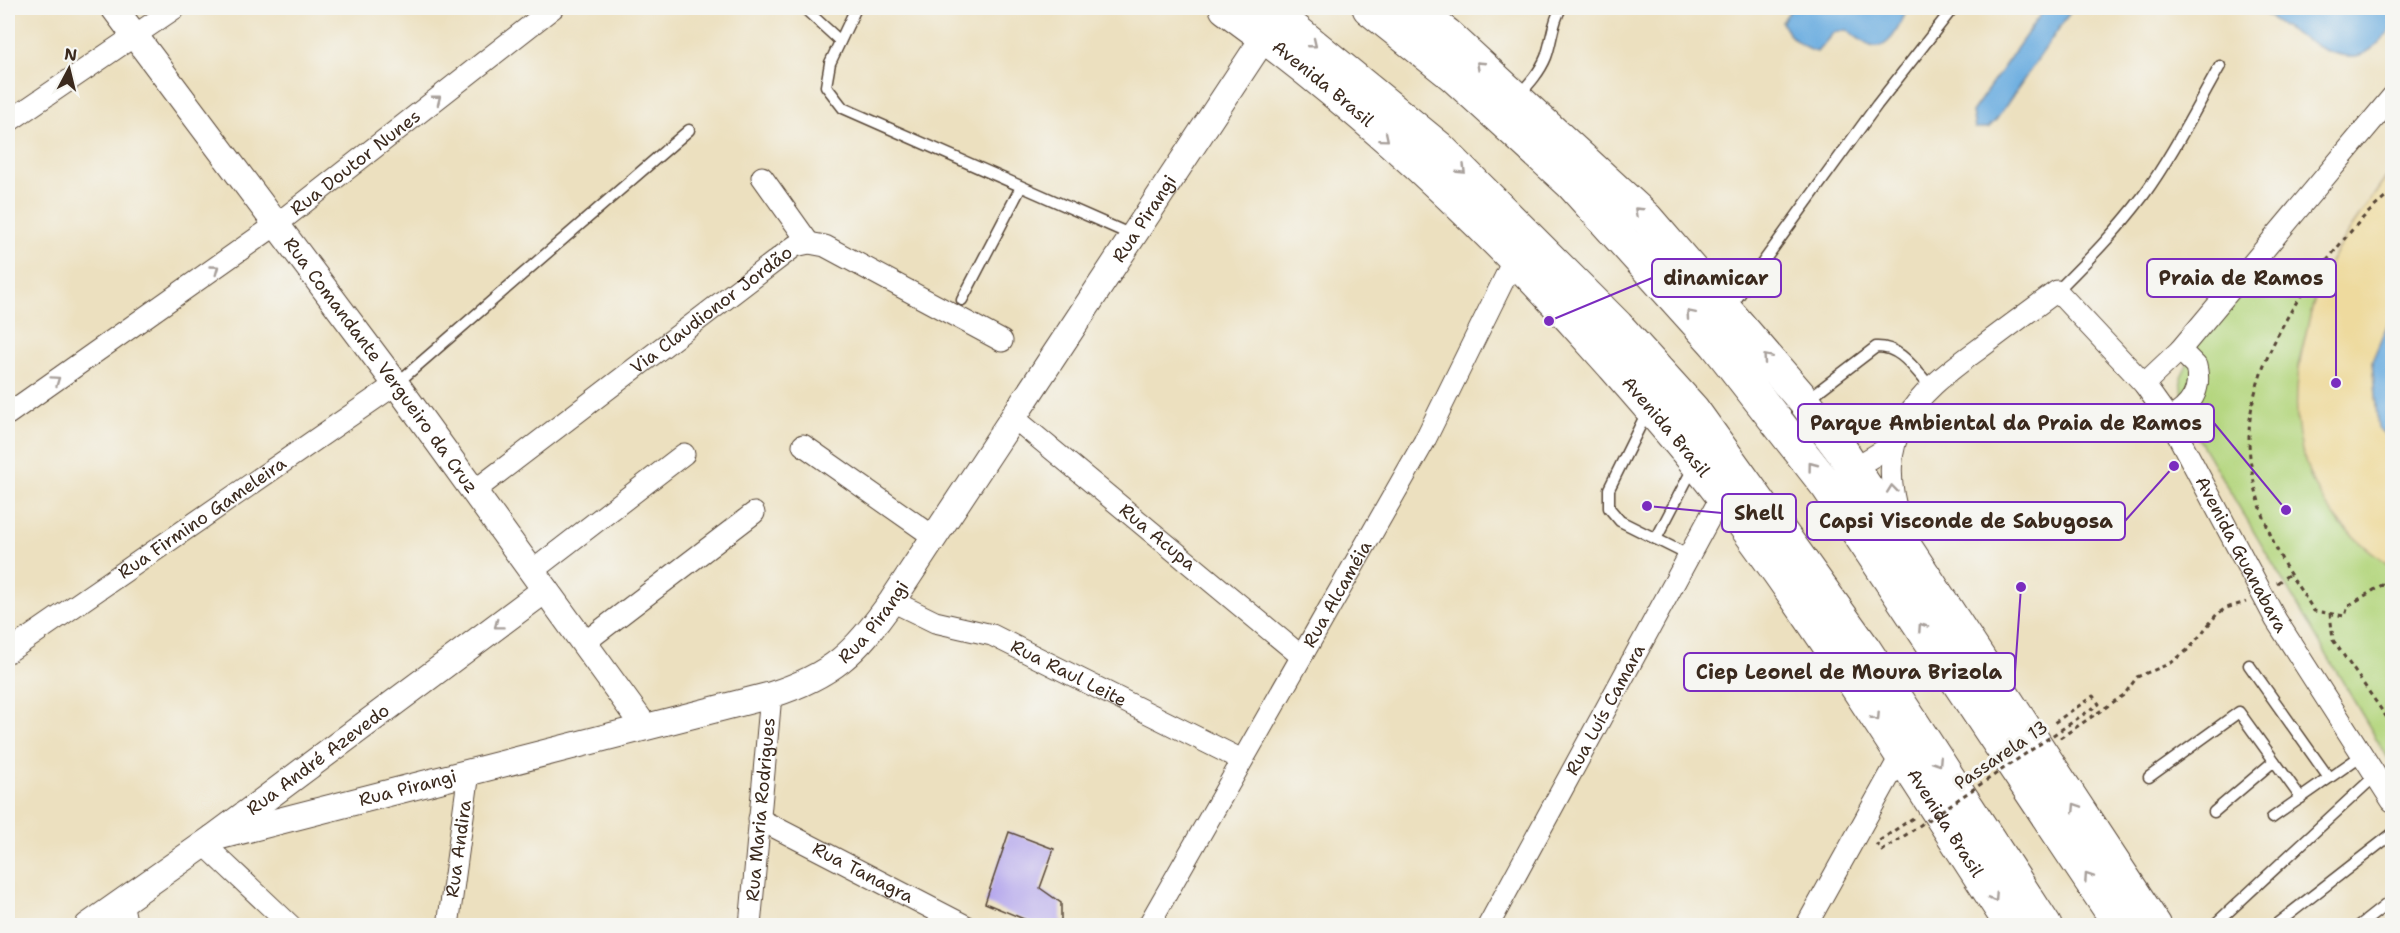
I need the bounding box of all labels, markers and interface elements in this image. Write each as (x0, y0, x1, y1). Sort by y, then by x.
street label: Avenida Brasil (1267, 35, 1379, 133)
one-way arrow (1307, 37, 1318, 48)
north arrow (39, 39, 99, 99)
text: N (63, 43, 78, 66)
one-way arrow (1476, 61, 1486, 72)
one-way arrow (430, 95, 441, 106)
street label: Rua Doutor Nunes (286, 104, 425, 221)
one-way arrow (1378, 130, 1389, 141)
one-way arrow (1456, 163, 1466, 174)
street label: Rua Pirangi (1107, 170, 1182, 267)
one-way arrow (1635, 207, 1645, 218)
street label: Rua Comandante Vergueiro da Cruz (278, 232, 483, 498)
street label: Via Claudionor Jordão (625, 240, 797, 379)
callout: dinamicar (1652, 259, 1781, 297)
callout: Praia de Ramos (2147, 259, 2336, 297)
one-way arrow (209, 265, 220, 276)
text: dinamicar (1663, 265, 1769, 291)
text: Praia de Ramos (2159, 265, 2323, 291)
one-way arrow (1686, 311, 1697, 321)
one-way arrow (1763, 354, 1774, 365)
street label: Avenida Brasil (1616, 371, 1716, 482)
one-way arrow (49, 376, 60, 387)
callout: Parque Ambiental da Praia de Ramos (1798, 404, 2214, 442)
text: Parque Ambiental da Praia de Ramos (1810, 410, 2202, 436)
street label: Rua Firmino Gameleira (113, 451, 291, 584)
one-way arrow (1809, 462, 1820, 473)
street label: Avenida Guanabara (2190, 472, 2293, 637)
one-way arrow (1886, 484, 1899, 493)
callout: Shell (1722, 494, 1796, 532)
street label: Rua Acupa (1114, 498, 1201, 576)
text: Shell (1734, 500, 1784, 526)
callout: Capsi Visconde de Sabugosa (1807, 502, 2125, 540)
text: Capsi Visconde de Sabugosa (1819, 508, 2113, 534)
street label: Rua Alcaméia (1297, 536, 1377, 652)
street label: Rua Pirangi (833, 576, 914, 669)
one-way arrow (493, 618, 504, 629)
one-way arrow (1918, 623, 1929, 634)
street label: Rua Raul Leite (1007, 634, 1131, 712)
street label: Rua Luís Camara (1560, 640, 1651, 780)
callout: Ciep Leonel de Moura Brizola (1684, 653, 2015, 691)
text: Ciep Leonel de Moura Brizola (1696, 659, 2003, 685)
street label: Rua André Azevedo (242, 698, 394, 821)
one-way arrow (1869, 710, 1880, 721)
street label: Passarela 13 (1949, 715, 2053, 795)
street label: Rua Maria Rodrigues (740, 716, 781, 903)
one-way arrow (1931, 755, 1942, 766)
street label: Rua Pirangi (356, 764, 459, 812)
street label: Avenida Brasil (1901, 764, 1989, 882)
street label: Rua Andira (440, 798, 477, 899)
one-way arrow (2073, 802, 2084, 813)
street label: Rua Tanagra (808, 837, 918, 909)
one-way arrow (2084, 873, 2096, 883)
one-way arrow (1987, 891, 1998, 902)

